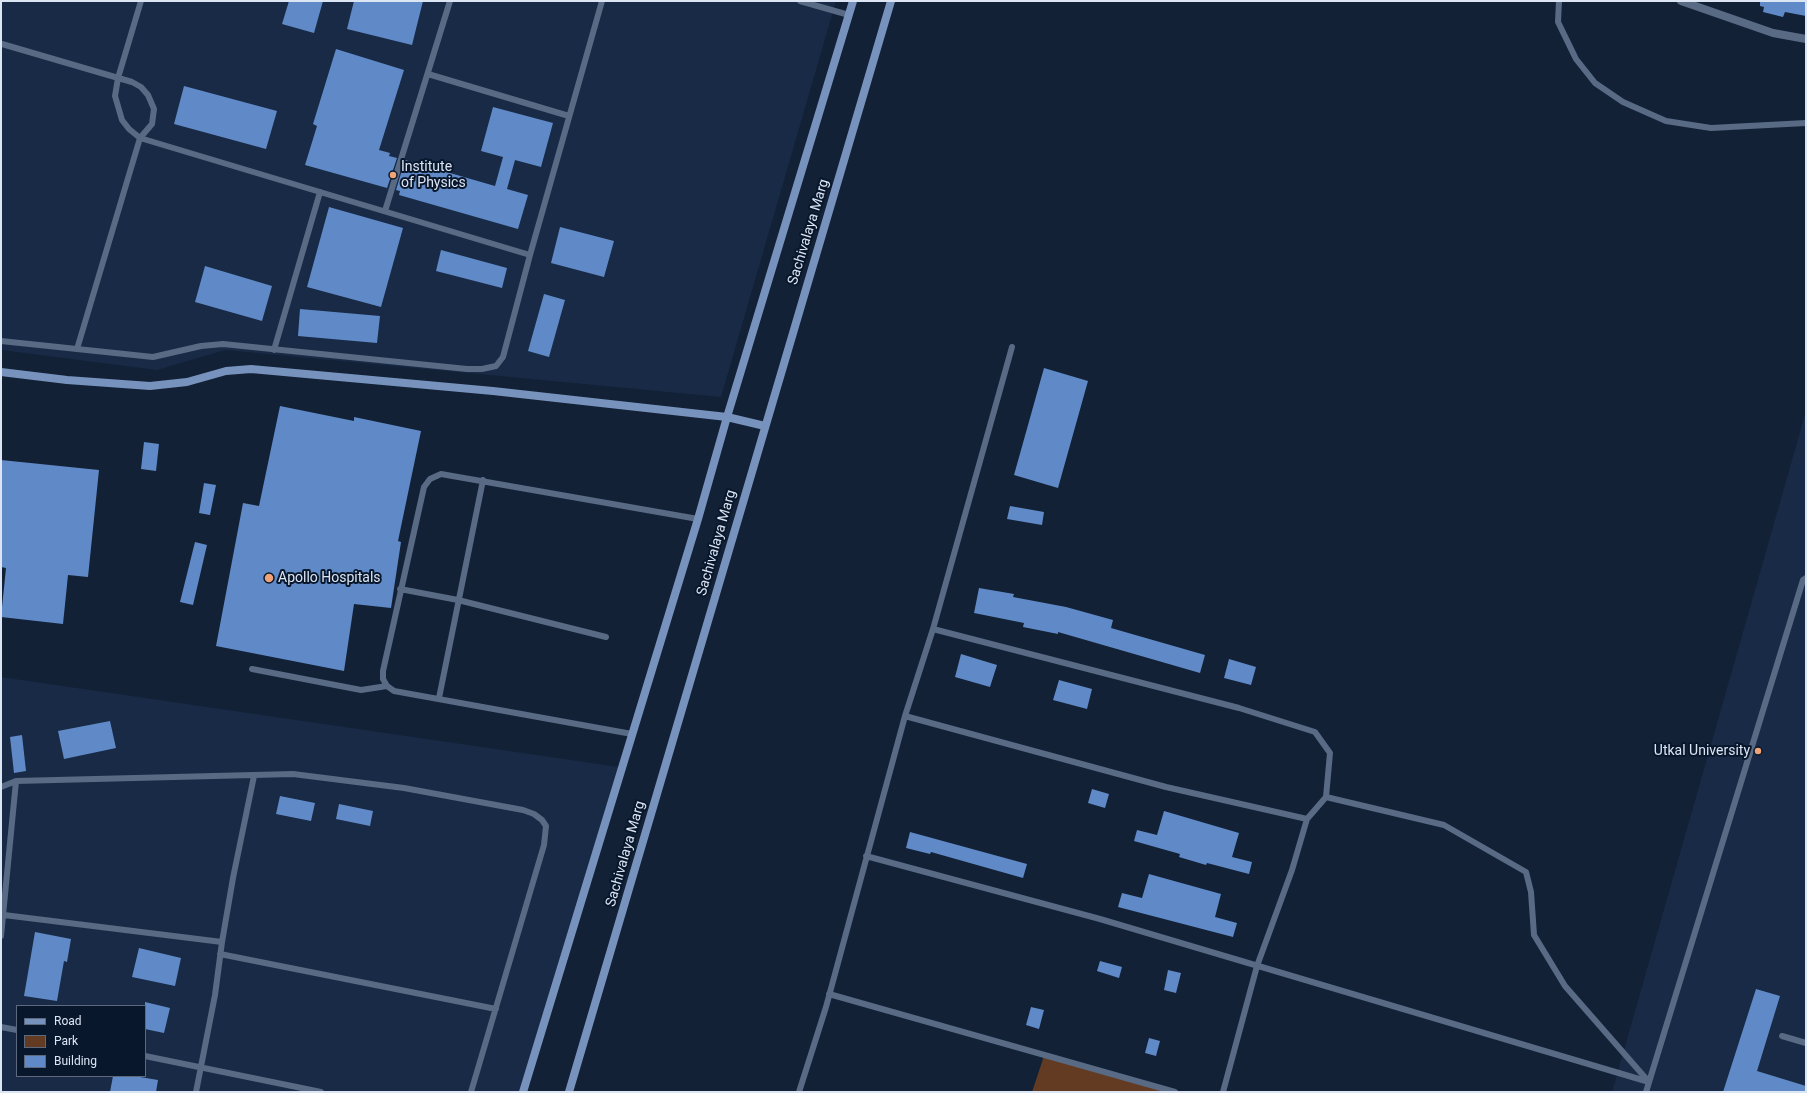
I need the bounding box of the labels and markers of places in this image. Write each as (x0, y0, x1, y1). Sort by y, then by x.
place label: Institute of Physics (401, 159, 466, 192)
marker: Institute of Physics (388, 170, 398, 180)
place label: Apollo Hospitals (278, 570, 381, 586)
marker: Apollo Hospitals (263, 572, 275, 584)
place label: Utkal University (1654, 743, 1750, 759)
marker: Utkal University (1753, 746, 1763, 756)

